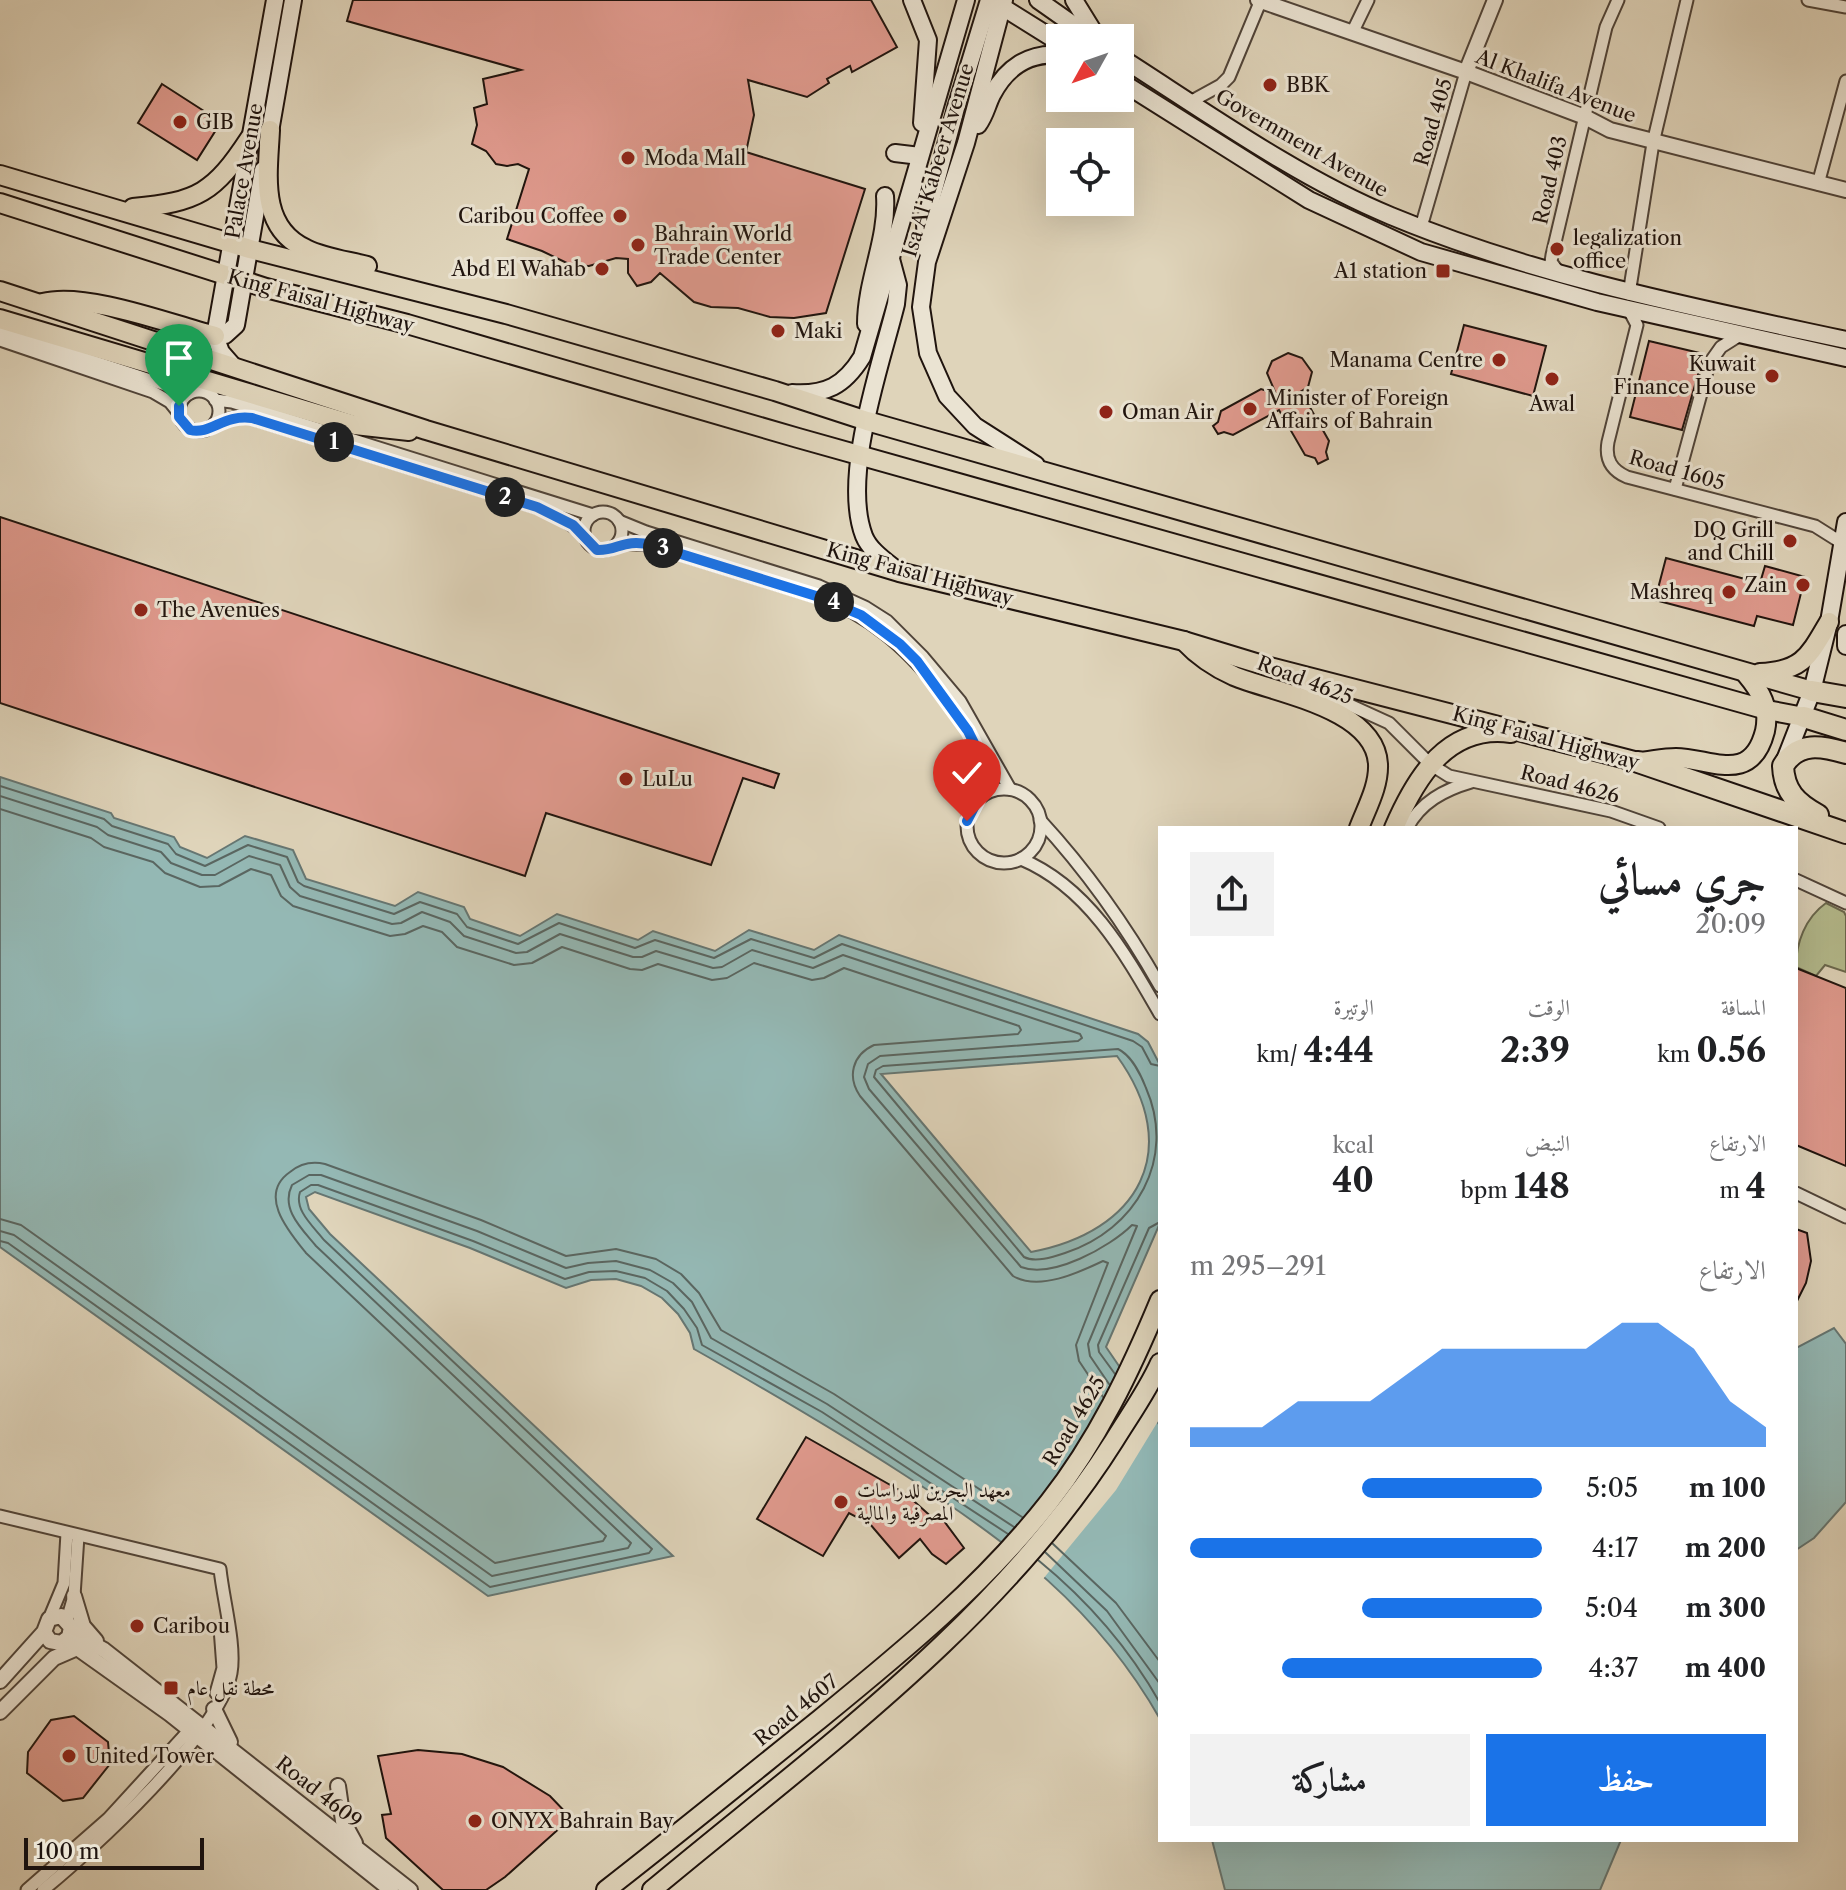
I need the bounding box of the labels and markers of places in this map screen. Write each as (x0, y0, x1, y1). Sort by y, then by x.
place label: BBK (1286, 73, 1331, 97)
marker: BBK (1261, 76, 1279, 94)
place label: GIB (196, 110, 234, 134)
marker: GIB (171, 113, 189, 131)
place label: Moda Mall (644, 146, 746, 170)
marker: Moda Mall (619, 149, 637, 167)
place label: Caribou Coffee (458, 204, 604, 228)
marker: Caribou Coffee (611, 207, 629, 225)
place label: Bahrain World Trade Center (654, 222, 792, 269)
place label: legalization office (1573, 226, 1682, 273)
marker: Bahrain World Trade Center (629, 236, 647, 254)
marker: legalization office (1548, 240, 1566, 258)
place label: Abd El Wahab (450, 257, 586, 281)
place label: A1 station (1333, 259, 1427, 283)
marker: Abd El Wahab (593, 260, 611, 278)
marker: A1 station (1434, 262, 1452, 280)
place label: Maki (794, 319, 842, 343)
marker: Maki (769, 322, 787, 340)
pin (145, 324, 213, 406)
place label: Manama Centre (1330, 348, 1483, 372)
marker: Manama Centre (1490, 351, 1508, 369)
place label: Kuwait Finance House (1613, 352, 1756, 399)
marker: Kuwait Finance House (1763, 367, 1781, 385)
marker: Awal (1543, 370, 1561, 388)
place label: Minister of Foreign Affairs of Bahrain (1265, 386, 1449, 433)
place label: Awal (1528, 392, 1575, 416)
place label: Oman Air (1122, 400, 1215, 424)
marker: Minister of Foreign Affairs of Bahrain (1241, 400, 1259, 418)
marker: Oman Air (1097, 403, 1115, 421)
pin: 1 (314, 422, 354, 462)
pin: 2 (485, 477, 525, 517)
place label: DQ Grill and Chill (1688, 518, 1774, 565)
pin: 3 (643, 528, 683, 568)
marker: DQ Grill and Chill (1781, 532, 1799, 550)
place label: Zain (1744, 573, 1787, 597)
marker: Zain (1794, 576, 1812, 594)
place label: Mashreq (1630, 580, 1713, 604)
pin: 4 (814, 582, 854, 622)
marker: Mashreq (1720, 583, 1738, 601)
place label: The Avenues (157, 598, 280, 622)
marker: The Avenues (132, 601, 150, 619)
pin (933, 739, 1001, 821)
place label: LuLu (642, 767, 693, 791)
marker: LuLu (617, 770, 635, 788)
place label: معهد البحرين للدراسات المصرفية والمالية (857, 1478, 1011, 1527)
marker: معهد البحرين للدراسات المصرفية والمالية (832, 1493, 850, 1511)
place label: Caribou (153, 1614, 230, 1638)
marker: Caribou (128, 1617, 146, 1635)
place label: محطة نقل عام (187, 1676, 274, 1706)
marker: محطة نقل عام (162, 1679, 180, 1697)
place label: United Tower (85, 1744, 215, 1768)
marker: United Tower (60, 1747, 78, 1765)
place label: ONYX Bahrain Bay (491, 1809, 675, 1833)
marker: ONYX Bahrain Bay (466, 1812, 484, 1830)

